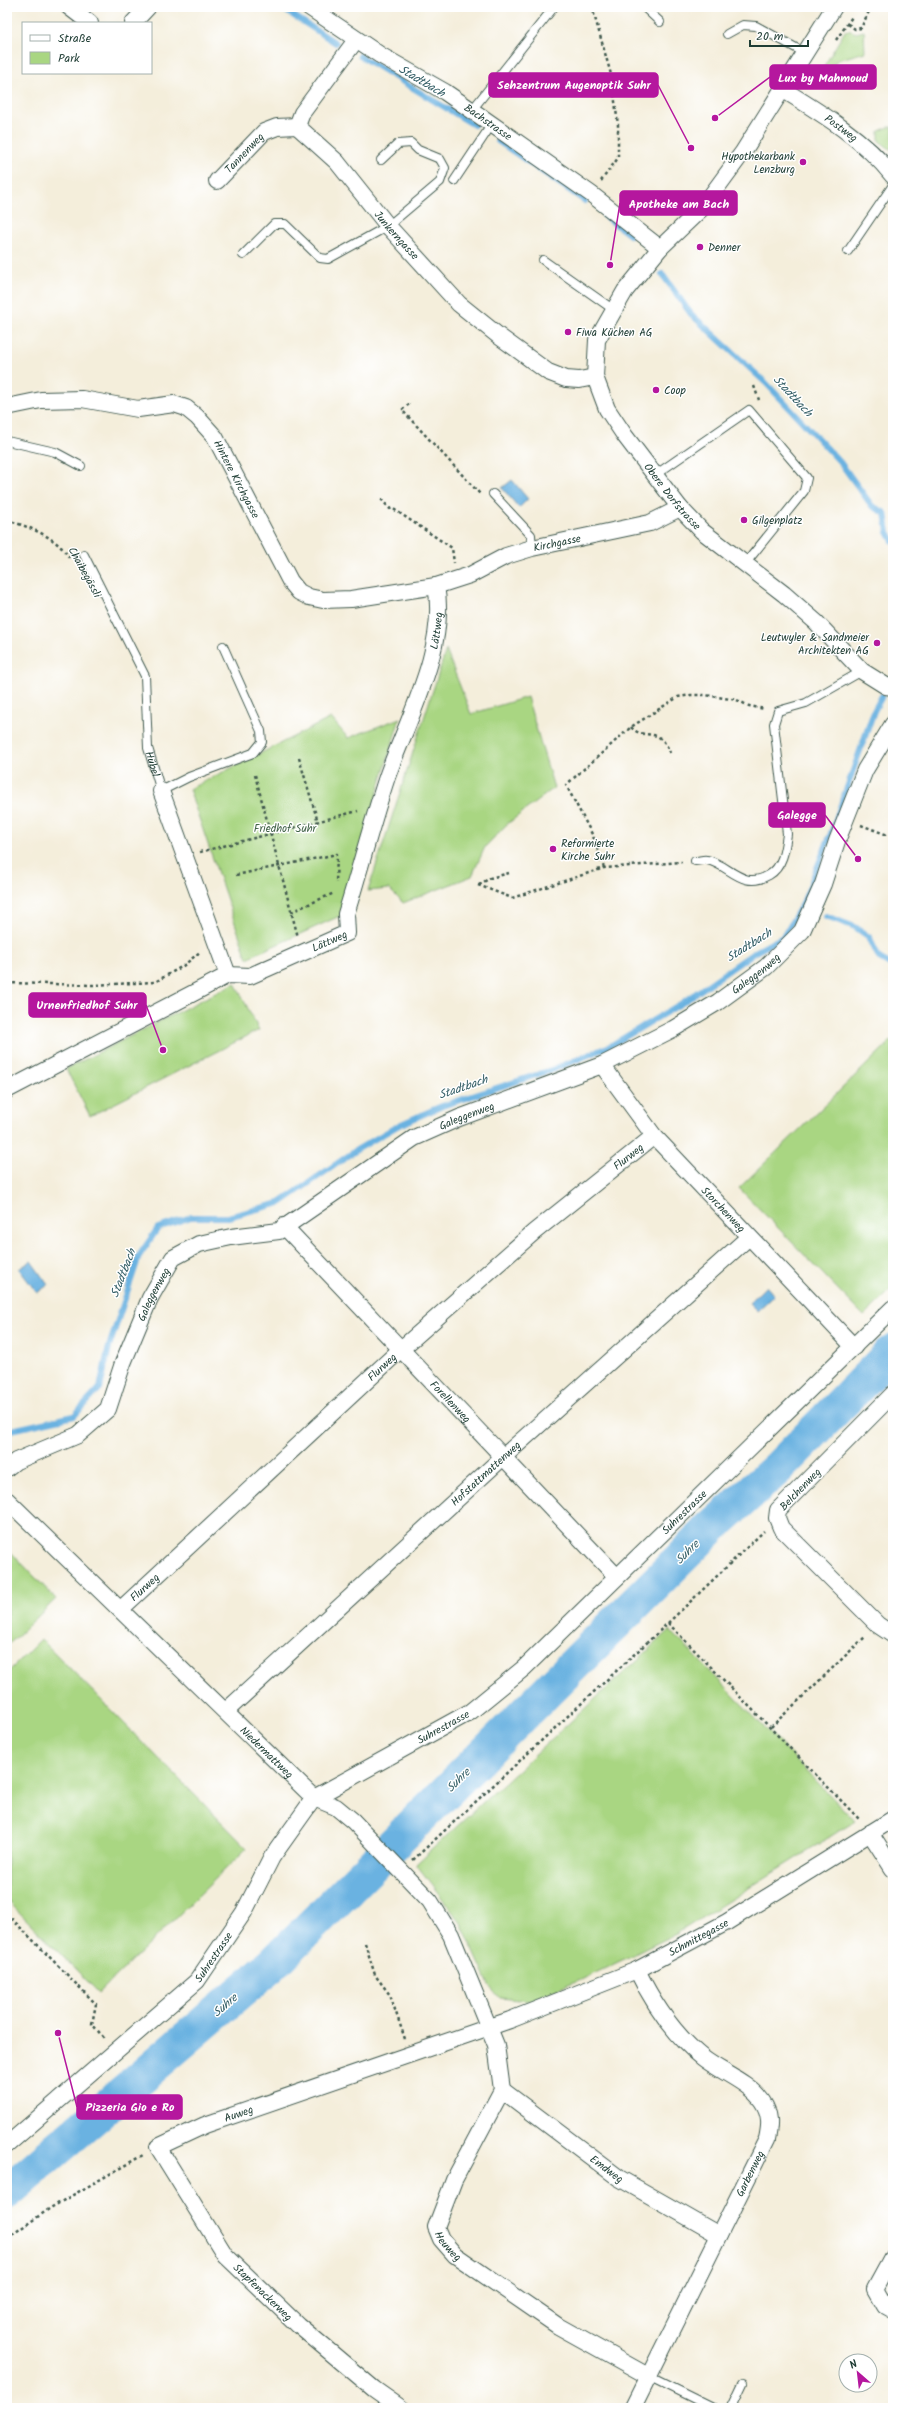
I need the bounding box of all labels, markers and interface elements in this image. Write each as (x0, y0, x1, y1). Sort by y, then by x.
legend (22, 22, 152, 74)
scale bar (750, 22, 808, 48)
text: 20 m (756, 27, 784, 46)
text: Straße (58, 29, 92, 48)
text: Park (58, 49, 80, 68)
water label: Stadtbach (395, 60, 450, 104)
callout: Lux by Mahmoud (770, 65, 876, 89)
text: Lux by Mahmoud (778, 69, 868, 88)
callout: Sehzentrum Augenoptik Suhr (489, 73, 658, 97)
text: Sehzentrum Augenoptik Suhr (497, 76, 652, 95)
street label: Bachstrasse (460, 100, 515, 146)
street label: Postweg (820, 110, 861, 147)
street label: Tannenweg (220, 129, 269, 178)
place label: Hypothekarbank Lenzburg (721, 148, 796, 179)
marker: Hypothekarbank Lenzburg (798, 157, 808, 167)
callout: Apotheke am Bach (620, 191, 737, 215)
text: Apotheke am Bach (629, 195, 730, 214)
street label: Junkerngasse (369, 207, 423, 265)
place label: Denner (708, 239, 742, 257)
marker: Denner (695, 242, 705, 252)
place label: Fiwa Küchen AG (576, 324, 653, 342)
marker: Fiwa Küchen AG (563, 327, 573, 337)
water label: Stadtbach (768, 371, 818, 423)
place label: Coop (664, 382, 687, 400)
marker: Coop (651, 385, 661, 395)
street label: Hintere Kirchgasse (208, 437, 264, 522)
street label: Obere Dorfstrasse (639, 459, 705, 535)
place label: Gilgenplatz (752, 512, 802, 530)
marker: Gilgenplatz (739, 515, 749, 525)
street label: Kirchgasse (532, 530, 583, 557)
street label: Chaibegässli (63, 544, 106, 602)
street label: Lättweg (425, 612, 448, 651)
place label: Leutwyler & Sandmeier Architekten AG (761, 629, 870, 660)
marker: Leutwyler & Sandmeier Architekten AG (872, 638, 882, 648)
street label: Hübel (139, 749, 164, 779)
callout: Galegge (769, 803, 825, 827)
text: Galegge (777, 806, 817, 825)
park label: Friedhof Suhr (254, 820, 318, 838)
place label: Reformierte Kirche Suhr (561, 835, 616, 866)
marker: Reformierte Kirche Suhr (548, 844, 558, 854)
water label: Stadtbach (723, 923, 777, 967)
street label: Lättweg (309, 926, 351, 958)
street label: Galeggenweg (728, 949, 785, 999)
callout: Urnenfriedhof Suhr (29, 993, 146, 1017)
text: Urnenfriedhof Suhr (36, 996, 138, 1015)
water label: Stadtbach (436, 1070, 492, 1105)
street label: Galeggenweg (436, 1098, 497, 1136)
street label: Flurweg (610, 1139, 648, 1175)
street label: Storchenweg (696, 1183, 749, 1237)
water label: Stadtbach (105, 1245, 142, 1300)
street label: Galeggenweg (133, 1264, 176, 1324)
street label: Flurweg (364, 1349, 402, 1386)
street label: Forellenweg (425, 1377, 475, 1428)
street label: Hofstattmattenweg (447, 1437, 526, 1511)
street label: Belchenweg (776, 1464, 826, 1515)
street label: Suhrestrasse (658, 1486, 712, 1539)
water label: Suhre (671, 1535, 705, 1569)
street label: Flurweg (126, 1569, 164, 1606)
street label: Suhrestrasse (414, 1706, 473, 1750)
street label: Niedermattweg (235, 1722, 297, 1783)
water label: Suhre (442, 1763, 476, 1797)
street label: Schmittegasse (665, 1915, 732, 1962)
street label: Suhrestrasse (190, 1929, 238, 1987)
water label: Suhre (209, 1988, 243, 2022)
callout: Pizzeria Gio e Ro (77, 2095, 182, 2119)
text: Pizzeria Gio e Ro (86, 2098, 175, 2117)
street label: Auweg (222, 2101, 256, 2128)
street label: Garbenweg (732, 2148, 770, 2200)
street label: Emdweg (585, 2151, 626, 2189)
street label: Heuweg (429, 2229, 465, 2267)
street label: Stapfenackerweg (228, 2260, 296, 2326)
north arrow (838, 2353, 878, 2393)
text: N (846, 2355, 861, 2375)

